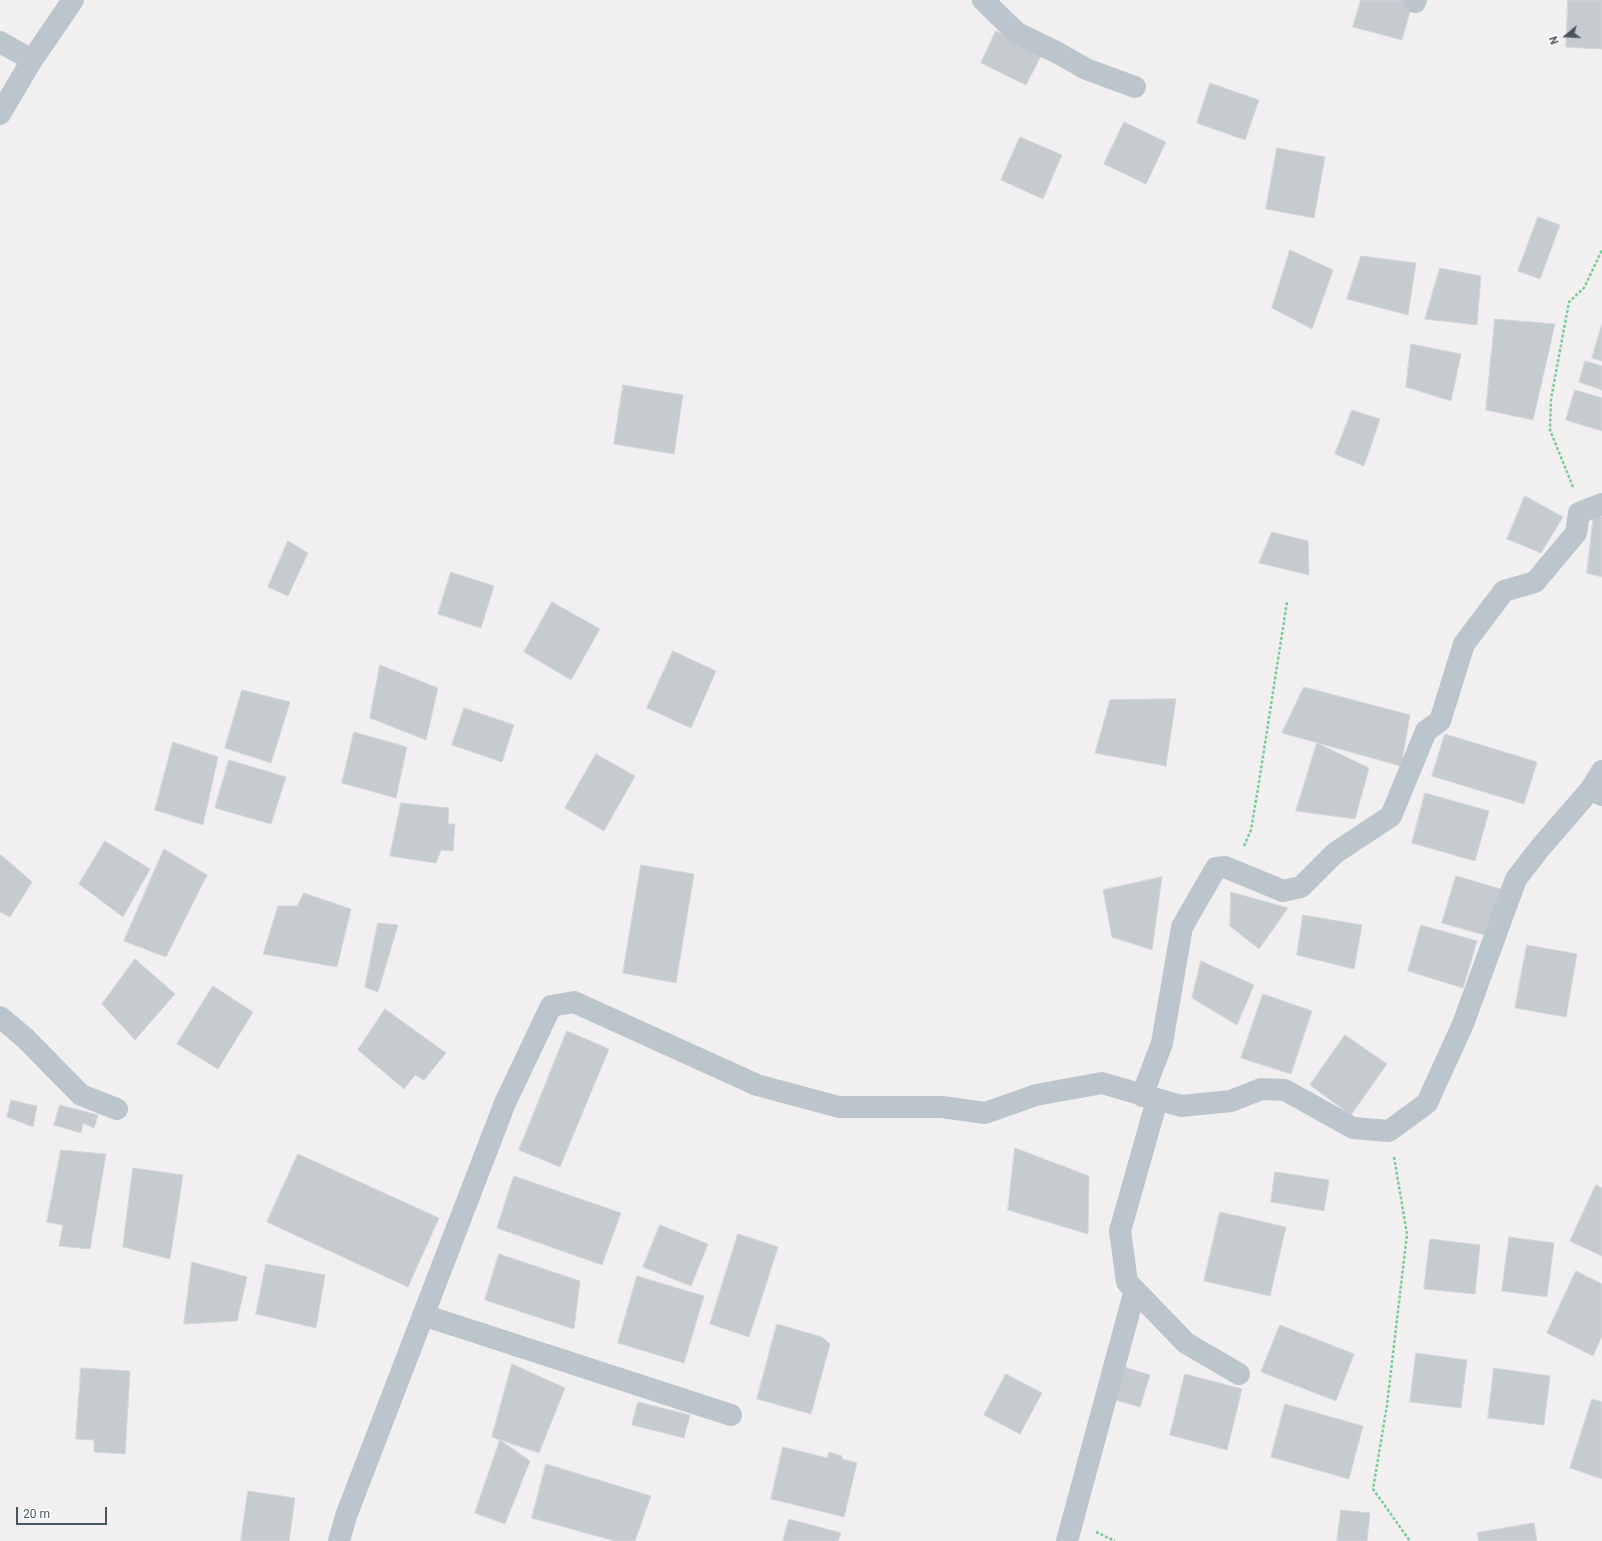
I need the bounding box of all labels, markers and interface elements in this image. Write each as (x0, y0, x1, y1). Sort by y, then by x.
north arrow (1546, 16, 1586, 56)
text: N (1547, 34, 1562, 46)
scale bar (18, 1499, 109, 1525)
text: 20 m (23, 1507, 50, 1521)

